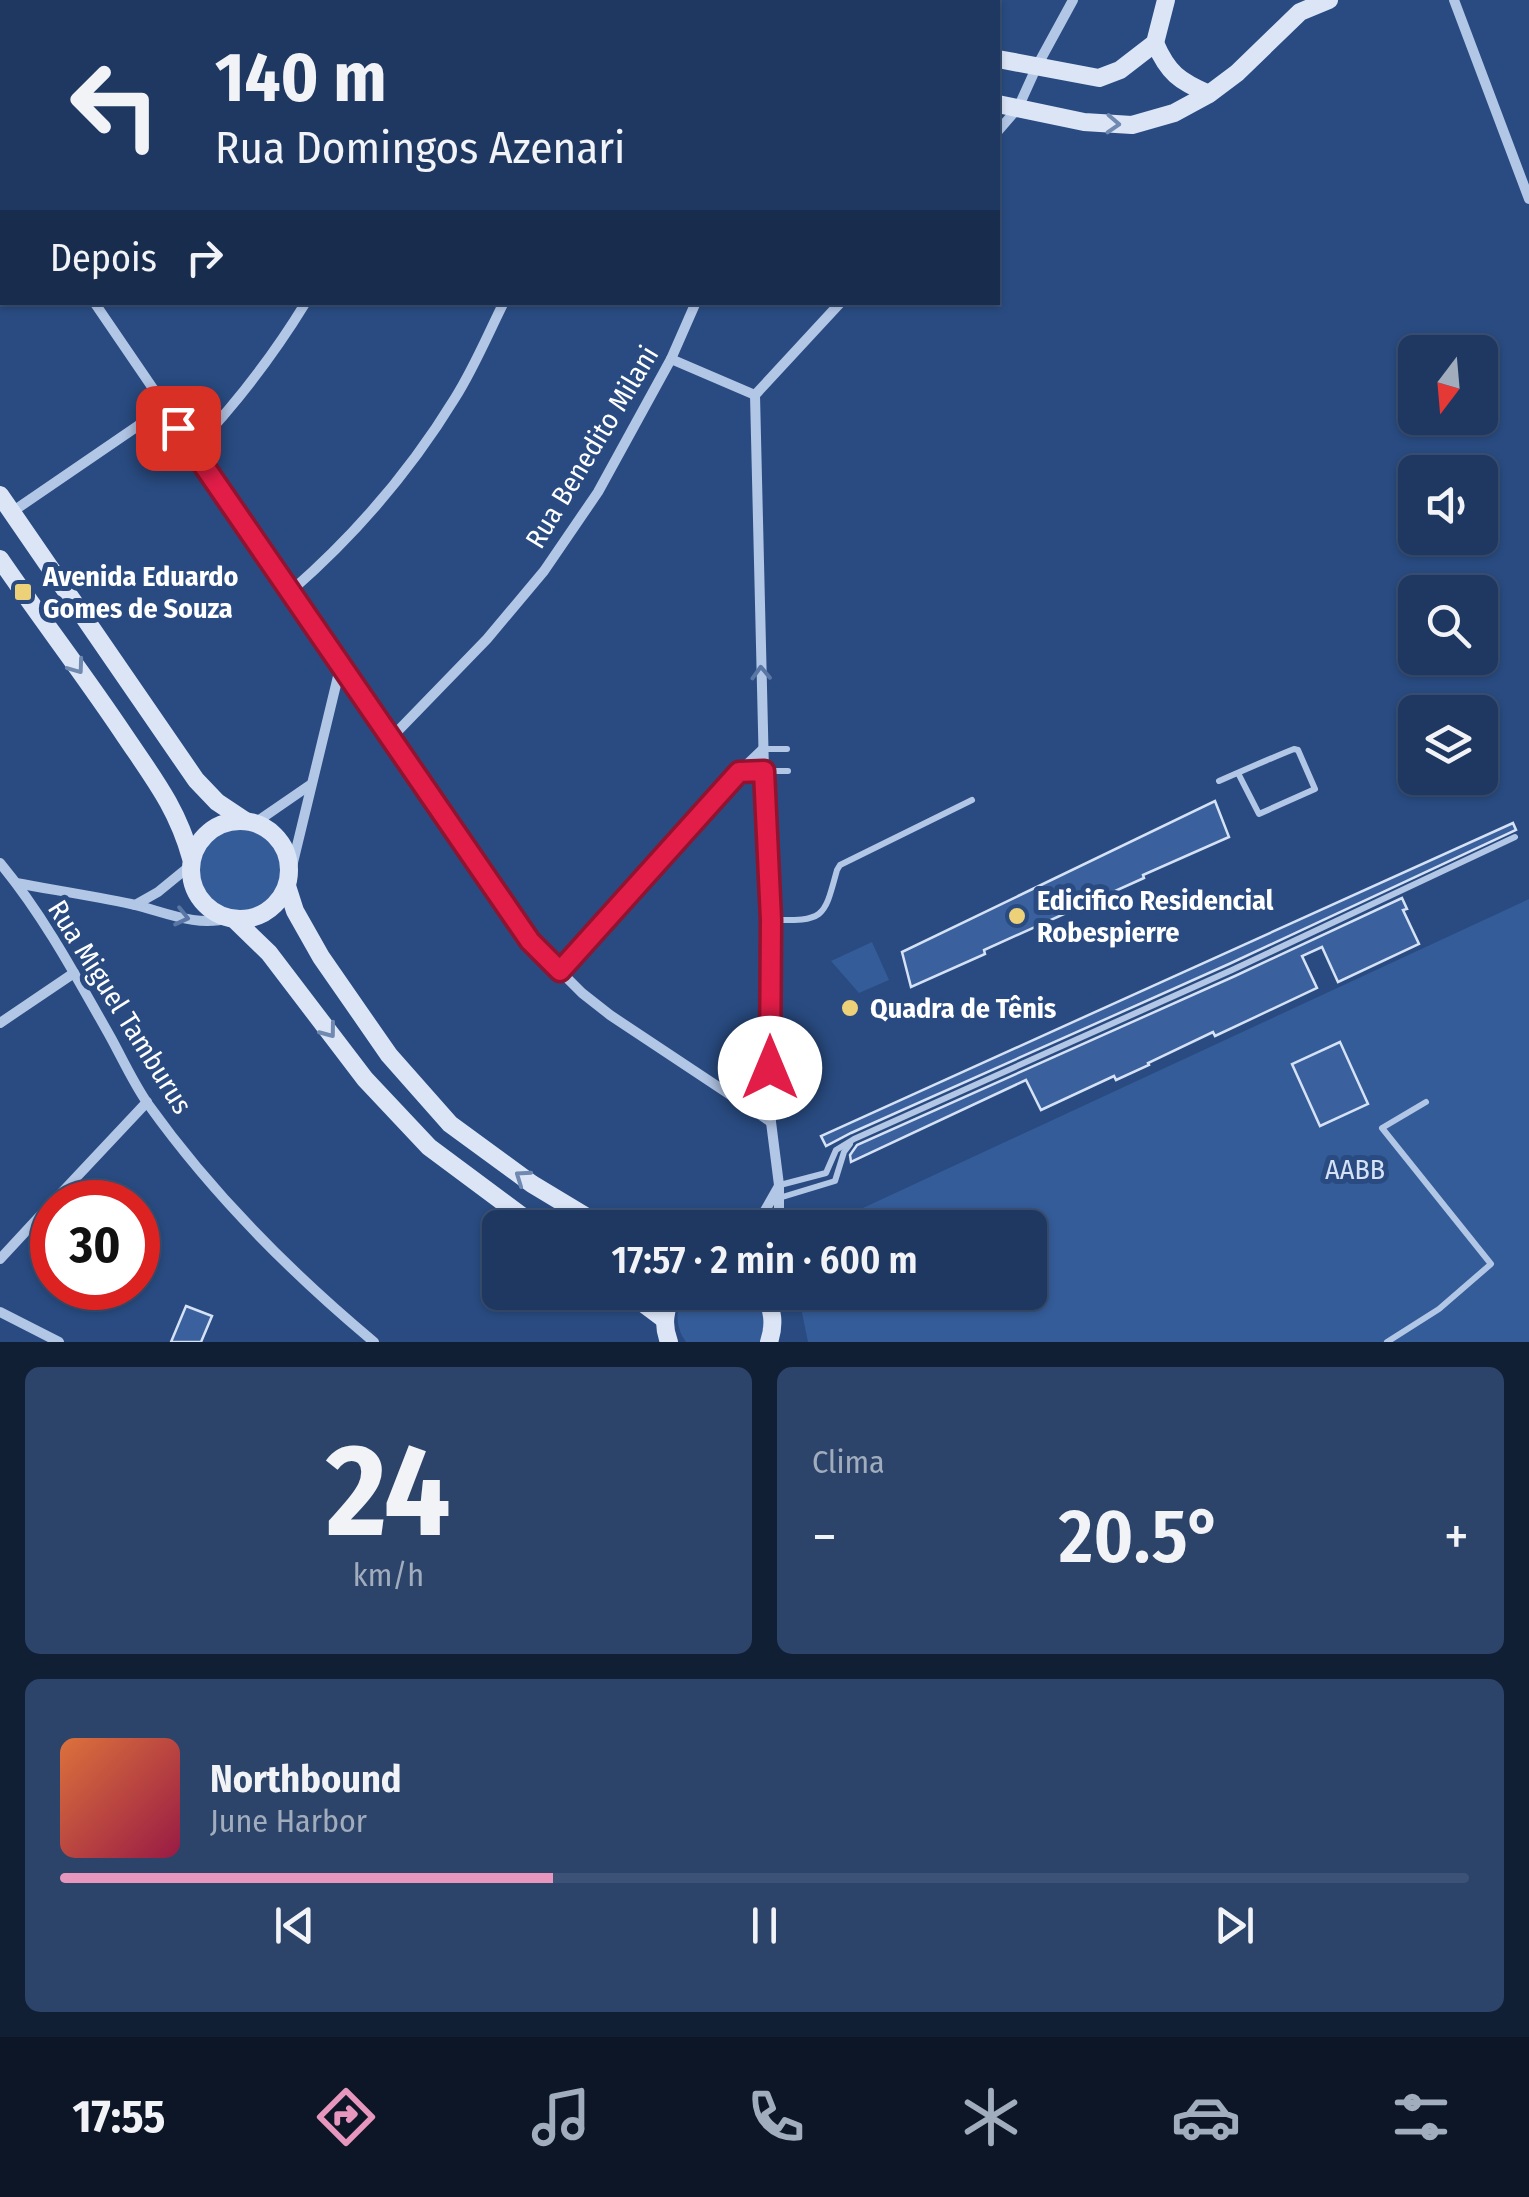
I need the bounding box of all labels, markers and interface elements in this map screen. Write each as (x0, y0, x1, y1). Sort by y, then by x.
text: 140 m (215, 36, 387, 120)
icon: left (50, 40, 180, 170)
one-way arrow (1106, 113, 1122, 134)
text: Rua Domingos Azenari (215, 121, 625, 175)
icon: right (177, 230, 232, 285)
text: Depois (50, 235, 157, 281)
north arrow (1398, 335, 1498, 435)
map controls (1398, 335, 1498, 795)
street label: Rua Benedito Milani (519, 340, 665, 554)
pin (136, 386, 221, 471)
icon: arrive (151, 401, 206, 456)
button: sound (1398, 455, 1498, 555)
place label: Avenida Eduardo Gomes de Souza (42, 560, 238, 625)
button: search (1398, 575, 1498, 675)
marker: Avenida Eduardo Gomes de Souza (12, 581, 34, 603)
one-way arrow (65, 656, 82, 674)
one-way arrow (751, 665, 772, 681)
button: layers (1398, 695, 1498, 795)
place label: Edicifico Residencial Robespierre (1037, 884, 1274, 949)
street label: Rua Miguel Tamburus (41, 894, 199, 1120)
one-way arrow (173, 905, 190, 926)
marker: Edicifico Residencial Robespierre (1006, 905, 1028, 927)
place label: Quadra de Tênis (870, 992, 1056, 1025)
marker: Quadra de Tênis (839, 997, 861, 1019)
position arrow (718, 1016, 822, 1120)
one-way arrow (317, 1020, 334, 1038)
park label: AABB (1325, 1153, 1385, 1186)
one-way arrow (515, 1171, 533, 1189)
speed limit sign: 30 (30, 1180, 160, 1310)
text: 17:57 · 2 min · 600 m (611, 1237, 918, 1283)
text: 24 (326, 1413, 451, 1569)
text: Clima (812, 1443, 885, 1481)
text: 20.5° (1059, 1492, 1222, 1582)
text: − (812, 1504, 837, 1570)
text: + (1444, 1504, 1469, 1570)
text: km/h (353, 1556, 424, 1594)
text: Northbound (210, 1756, 402, 1802)
text: June Harbor (210, 1802, 367, 1840)
icon: previous (267, 1898, 322, 1953)
icon: pause (737, 1898, 792, 1953)
icon: next (1207, 1898, 1262, 1953)
icon: directions (311, 2082, 381, 2152)
icon: music (526, 2082, 596, 2152)
icon: phone (741, 2082, 811, 2152)
icon: climate (956, 2082, 1026, 2152)
icon: car (1171, 2082, 1241, 2152)
icon: filters (1386, 2082, 1456, 2152)
text: 17:55 (73, 2090, 165, 2144)

